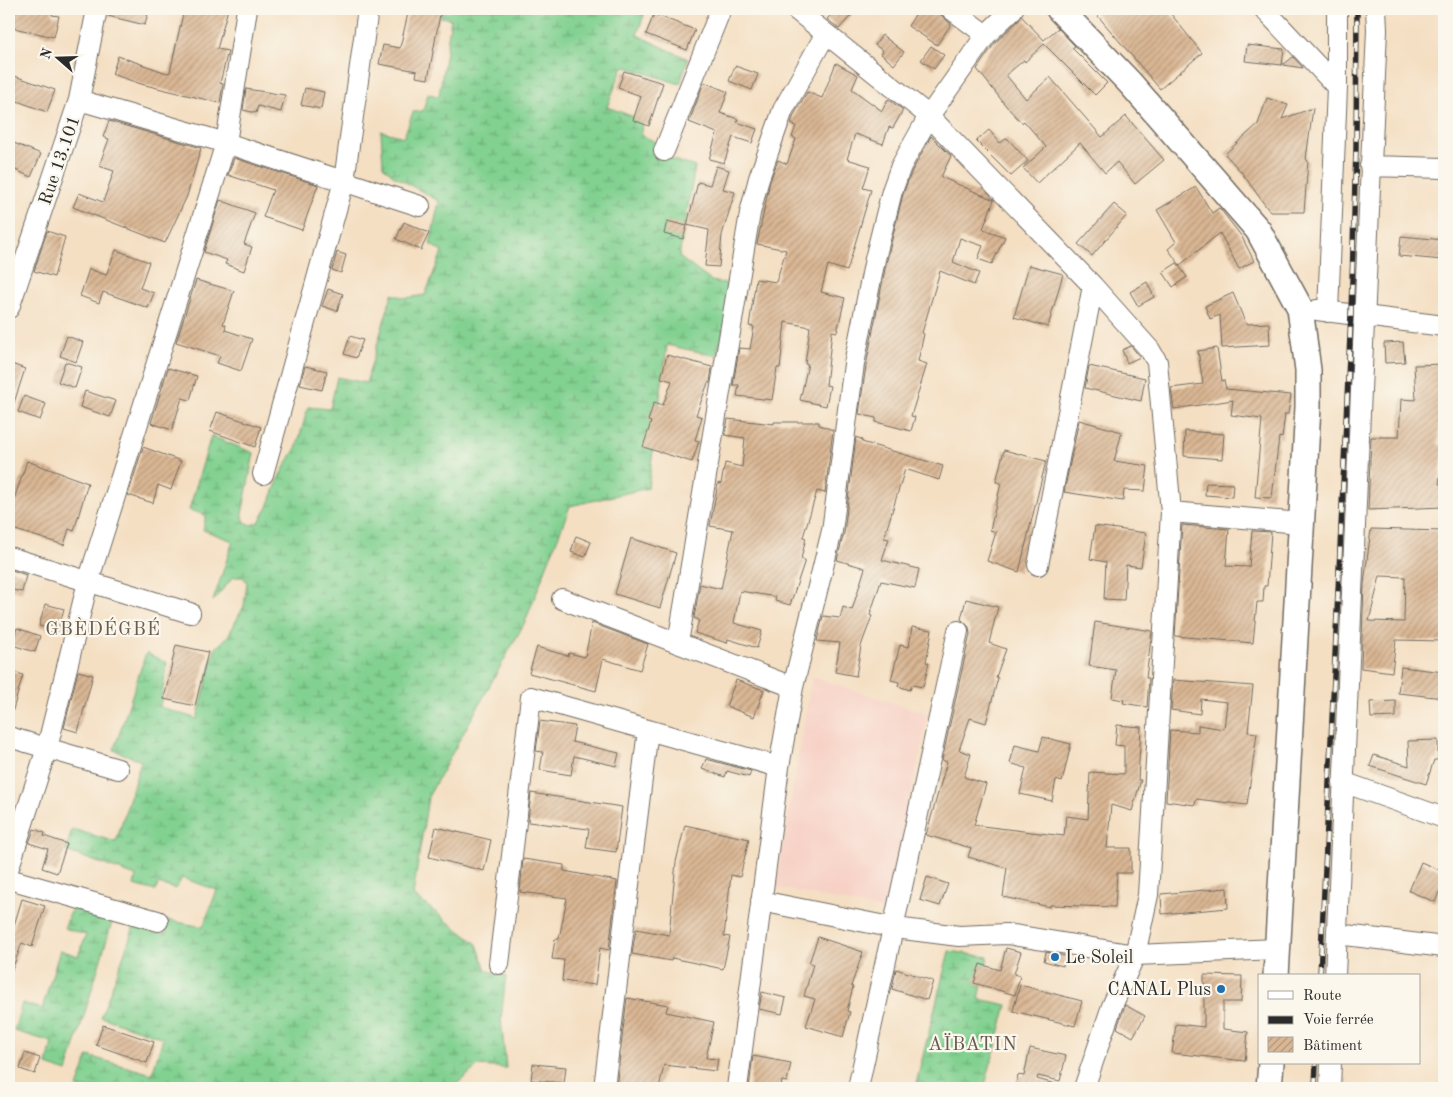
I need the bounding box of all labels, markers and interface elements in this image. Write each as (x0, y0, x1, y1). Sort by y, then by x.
north arrow (32, 32, 82, 82)
text: N (38, 46, 55, 61)
street label: Rue 13.101 (36, 113, 84, 207)
district label: GBÈDÉGBÉ (45, 617, 161, 640)
place label: Le Soleil (1065, 949, 1133, 967)
marker: Le Soleil (1049, 951, 1061, 963)
legend (1258, 974, 1420, 1064)
place label: CANAL Plus (1107, 981, 1211, 999)
marker: CANAL Plus (1215, 983, 1227, 995)
text: Route (1303, 989, 1341, 1004)
text: Voie ferrée (1303, 1013, 1374, 1028)
district label: AÏBATIN (928, 1033, 1018, 1055)
text: Bâtiment (1303, 1039, 1362, 1054)

